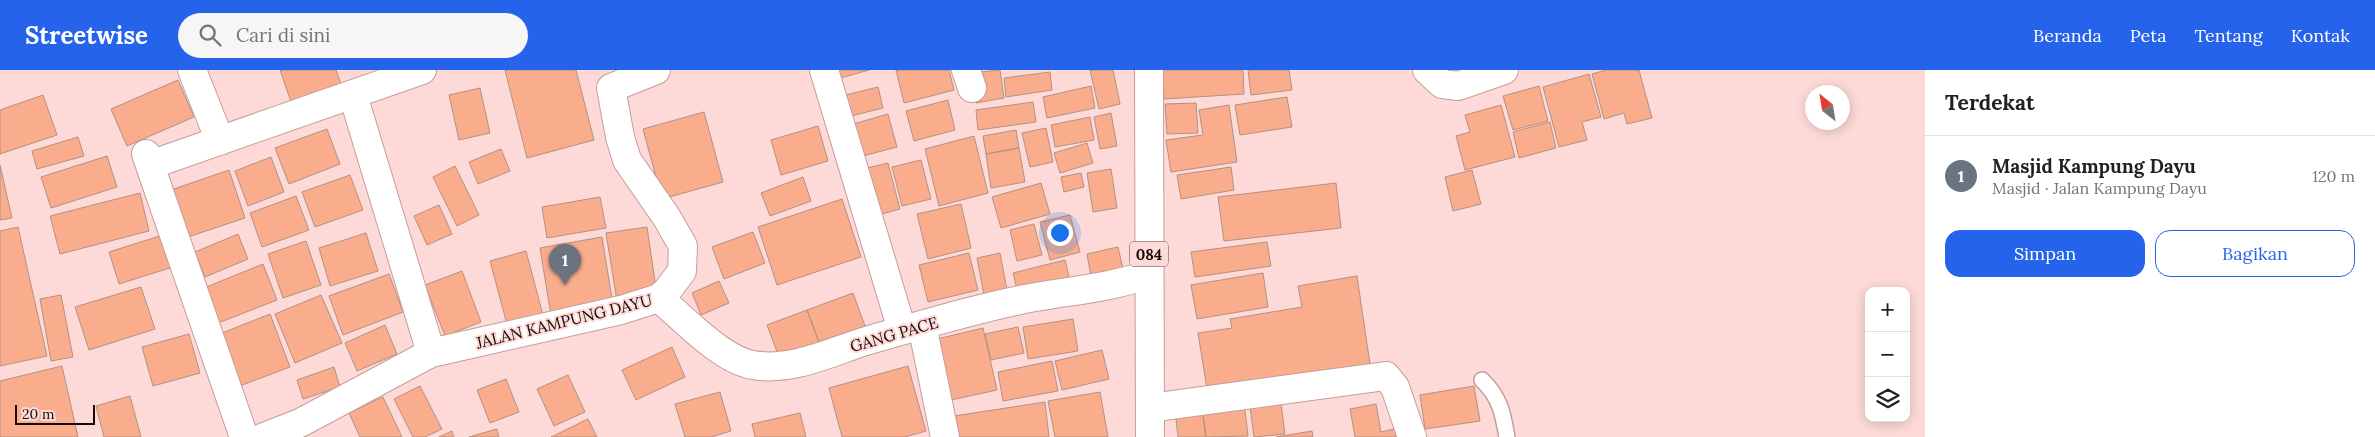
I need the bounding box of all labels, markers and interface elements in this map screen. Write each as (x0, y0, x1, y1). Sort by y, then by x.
search box (178, 13, 528, 58)
text: Streetwise (25, 20, 148, 51)
icon: search (196, 21, 224, 49)
text: Cari di sini (236, 23, 330, 47)
text: Beranda (2033, 24, 2102, 47)
text: Peta (2130, 24, 2166, 47)
text: Tentang (2194, 24, 2263, 47)
text: Kontak (2291, 24, 2350, 47)
north arrow (1805, 85, 1850, 130)
text: Terdekat (1945, 89, 2035, 116)
text: Masjid Kampung Dayu (1992, 154, 2196, 178)
text: 1 (1958, 166, 1964, 186)
text: 120 m (2312, 166, 2355, 186)
text: Masjid · Jalan Kampung Dayu (1992, 178, 2207, 198)
your location (1047, 220, 1073, 246)
button: Simpan (1945, 230, 2145, 277)
button: Bagikan (2155, 230, 2355, 277)
road number: 084 (1130, 242, 1168, 266)
pin: 1 (549, 244, 581, 285)
map controls (1865, 287, 1910, 422)
button: + (1865, 287, 1910, 332)
street label: JALAN KAMPUNG DAYU (473, 289, 654, 353)
street label: GANG PACE (848, 312, 940, 356)
button: − (1865, 332, 1910, 377)
button: layers (1865, 377, 1910, 422)
scale bar (15, 402, 95, 425)
text: 20 m (22, 405, 54, 423)

